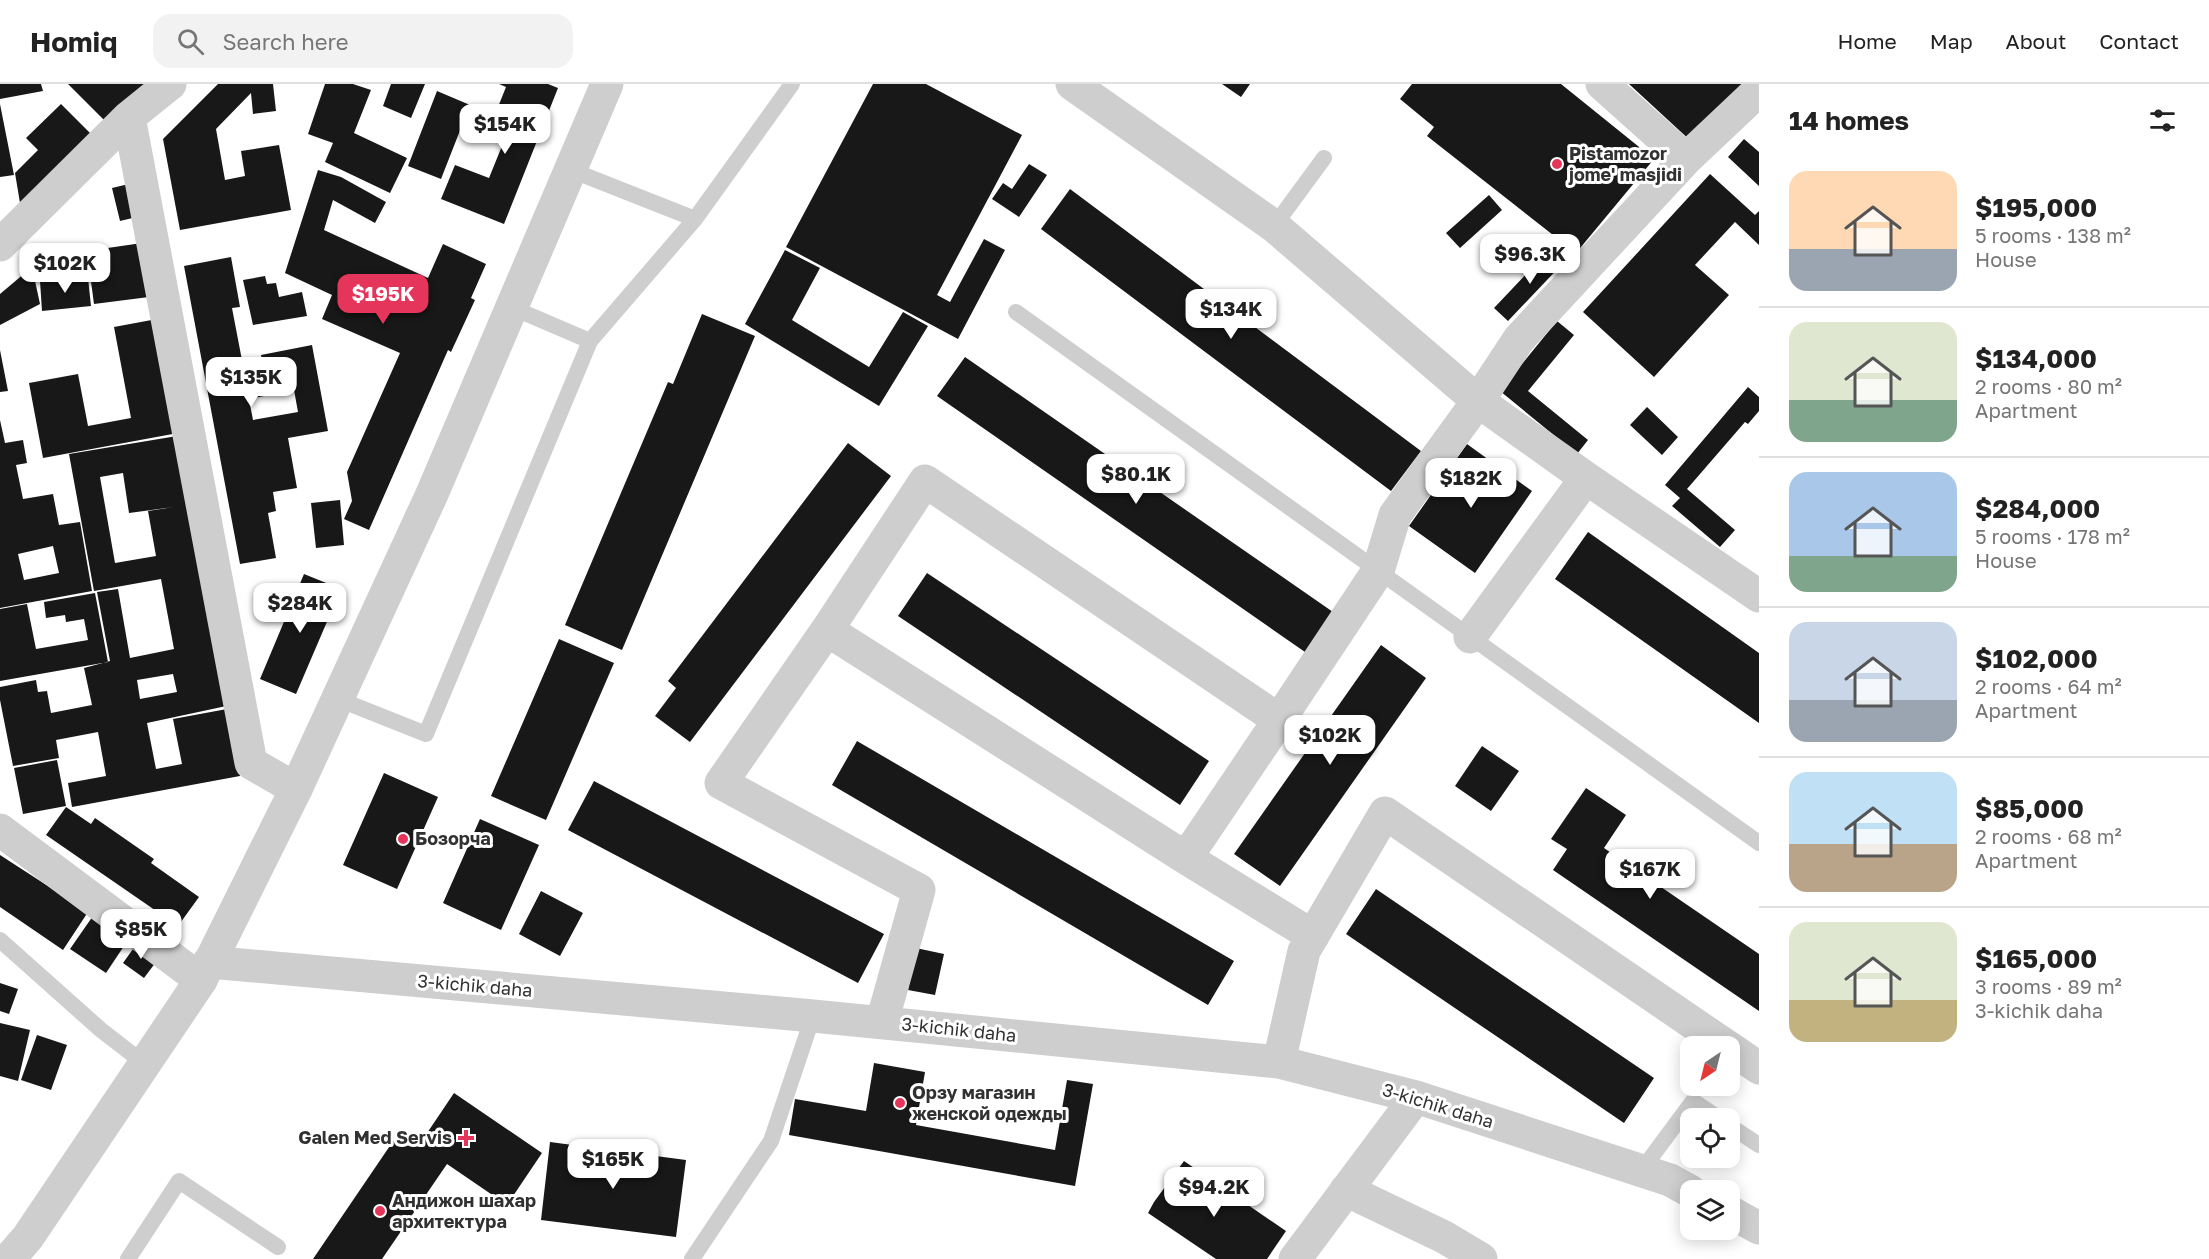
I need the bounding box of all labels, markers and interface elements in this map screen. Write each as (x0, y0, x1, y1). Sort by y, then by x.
search box (153, 14, 573, 68)
text: Homiq (30, 25, 117, 58)
icon: search (174, 25, 207, 58)
text: Search here (222, 28, 349, 55)
text: Home (1837, 28, 1897, 54)
text: Map (1930, 28, 1973, 54)
text: About (2006, 28, 2066, 54)
text: Contact (2099, 28, 2179, 54)
pin: $154K (463, 104, 547, 155)
icon: filters (2146, 104, 2179, 137)
text: 14 homes (1789, 105, 1909, 136)
text: $154K (474, 111, 536, 135)
place label: Pistamozor jome' masjidi (1568, 142, 1682, 185)
marker: Pistamozor jome' masjidi (1550, 157, 1564, 171)
text: $195,000 (1975, 192, 2097, 223)
icon: home (1837, 195, 1909, 267)
text: 5 rooms · 138 m² (1975, 223, 2131, 247)
pin: $96.3K (1481, 234, 1579, 285)
text: $96.3K (1494, 241, 1566, 265)
pin: $102K (23, 243, 107, 294)
text: House (1975, 247, 2037, 271)
text: $102K (33, 250, 97, 274)
pin: $195K (341, 274, 425, 325)
text: $195K (351, 281, 415, 305)
pin: $134K (1189, 289, 1273, 340)
text: $134K (1200, 296, 1262, 320)
text: $134,000 (1975, 343, 2097, 374)
icon: home (1837, 346, 1909, 418)
pin: $135K (209, 357, 293, 408)
text: $135K (220, 364, 282, 388)
text: 2 rooms · 80 m² (1975, 374, 2122, 398)
text: Apartment (1975, 398, 2078, 422)
pin: $80.1K (1087, 454, 1185, 505)
pin: $182K (1429, 458, 1513, 509)
text: $80.1K (1101, 461, 1171, 485)
text: $182K (1439, 465, 1503, 489)
text: $284,000 (1975, 493, 2100, 524)
icon: home (1837, 496, 1909, 568)
text: 5 rooms · 178 m² (1975, 524, 2130, 548)
text: House (1975, 548, 2037, 572)
pin: $284K (258, 583, 342, 634)
text: $284K (267, 590, 333, 614)
text: $102,000 (1975, 643, 2098, 674)
icon: home (1837, 646, 1909, 718)
text: 2 rooms · 64 m² (1975, 674, 2122, 698)
text: Apartment (1975, 698, 2078, 722)
pin: $102K (1288, 715, 1372, 766)
text: $102K (1298, 722, 1362, 746)
text: $85,000 (1975, 793, 2084, 824)
icon: home (1837, 796, 1909, 868)
text: 2 rooms · 68 m² (1975, 824, 2122, 848)
place label: Бозорча (415, 827, 491, 849)
marker: Бозорча (396, 832, 410, 846)
text: Apartment (1975, 848, 2078, 872)
pin: $167K (1608, 849, 1692, 900)
text: $167K (1619, 856, 1681, 880)
pin: $85K (105, 909, 177, 960)
text: $85K (115, 916, 167, 940)
text: $165,000 (1975, 943, 2097, 974)
icon: home (1837, 946, 1909, 1018)
street label: 3-kichik daha (417, 969, 533, 1001)
text: 3 rooms · 89 m² (1975, 974, 2122, 998)
text: 3-kichik daha (1975, 998, 2103, 1022)
street label: 3-kichik daha (901, 1012, 1018, 1046)
north arrow (1680, 1036, 1740, 1096)
map controls (1680, 1036, 1740, 1240)
street label: 3-kichik daha (1380, 1078, 1497, 1132)
place label: Орзу магазин женской одежды (912, 1081, 1067, 1124)
marker: Орзу магазин женской одежды (893, 1096, 907, 1110)
button: locate (1680, 1108, 1740, 1168)
place label: Galen Med Servis (298, 1126, 452, 1148)
marker: Galen Med Servis (457, 1129, 475, 1147)
pin: $165K (571, 1139, 655, 1190)
text: $165K (581, 1146, 645, 1170)
pin: $94.2K (1165, 1167, 1263, 1218)
text: $94.2K (1178, 1174, 1250, 1198)
button: layers (1680, 1180, 1740, 1240)
place label: Андижон шахар архитектура (392, 1189, 536, 1232)
marker: Андижон шахар архитектура (373, 1204, 387, 1218)

